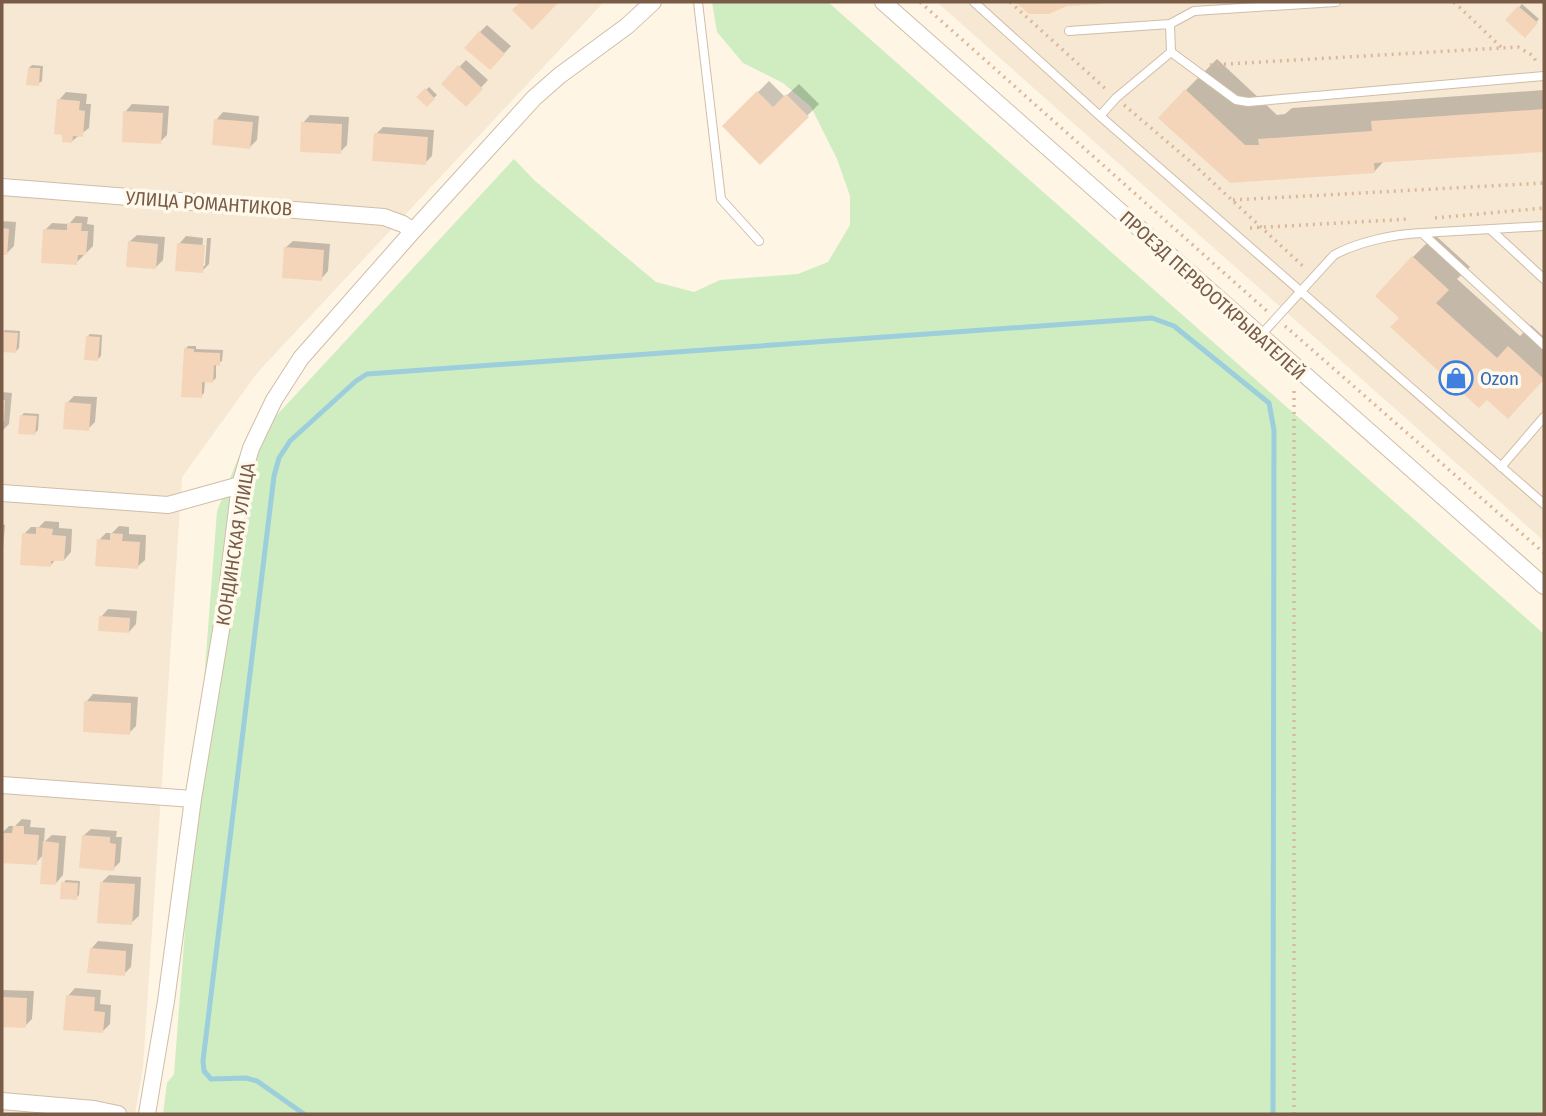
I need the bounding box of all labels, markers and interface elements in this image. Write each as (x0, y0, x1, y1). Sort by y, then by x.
street label: УЛИЦА РОМАНТИКОВ (124, 186, 293, 221)
street label: ПРОЕЗД ПЕРВООТКРЫВАТЕЛЕЙ (1115, 206, 1310, 385)
shop icon: Ozon (1437, 359, 1475, 397)
place label: Ozon (1480, 367, 1519, 390)
street label: КОНДИНСКАЯ УЛИЦА (211, 461, 260, 627)

